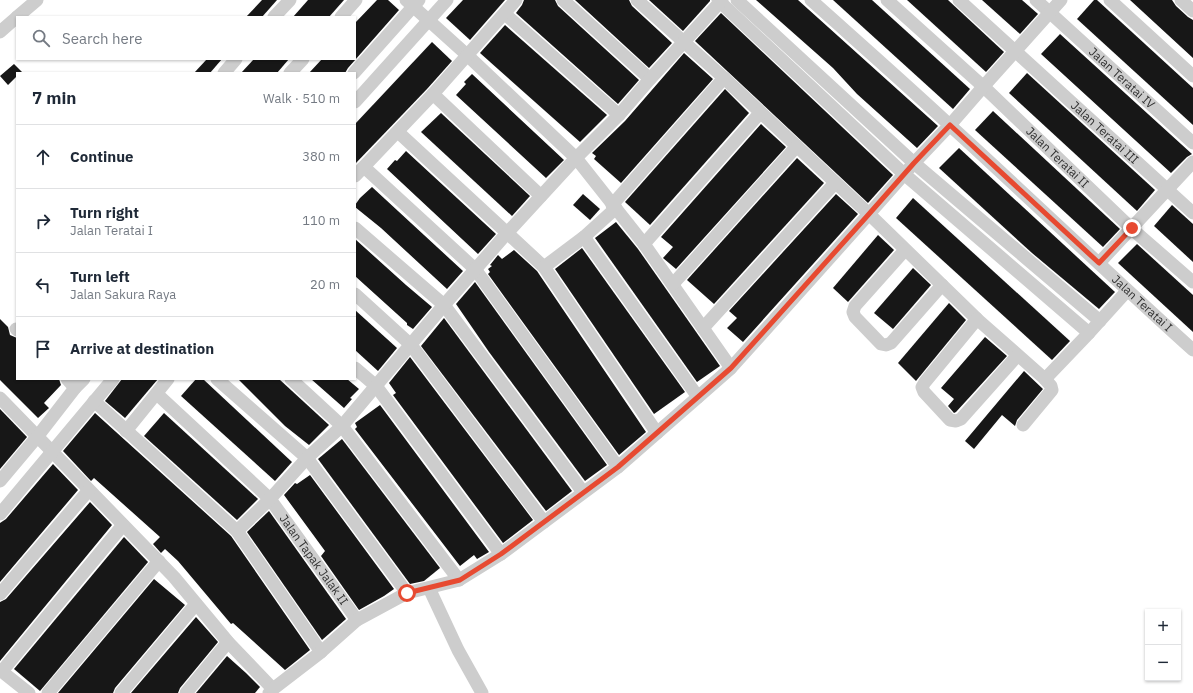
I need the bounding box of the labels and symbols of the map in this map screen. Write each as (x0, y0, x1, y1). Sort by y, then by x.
street label: Jalan Teratai IV (1086, 44, 1159, 112)
street label: Jalan Teratai III (1068, 98, 1142, 167)
street label: Jalan Teratai II (1023, 123, 1092, 191)
route end (1123, 219, 1141, 237)
street label: Jalan Teratai I (1109, 272, 1176, 335)
street label: Jalan Tapak Jalak II (276, 511, 352, 608)
route start (398, 584, 416, 602)

